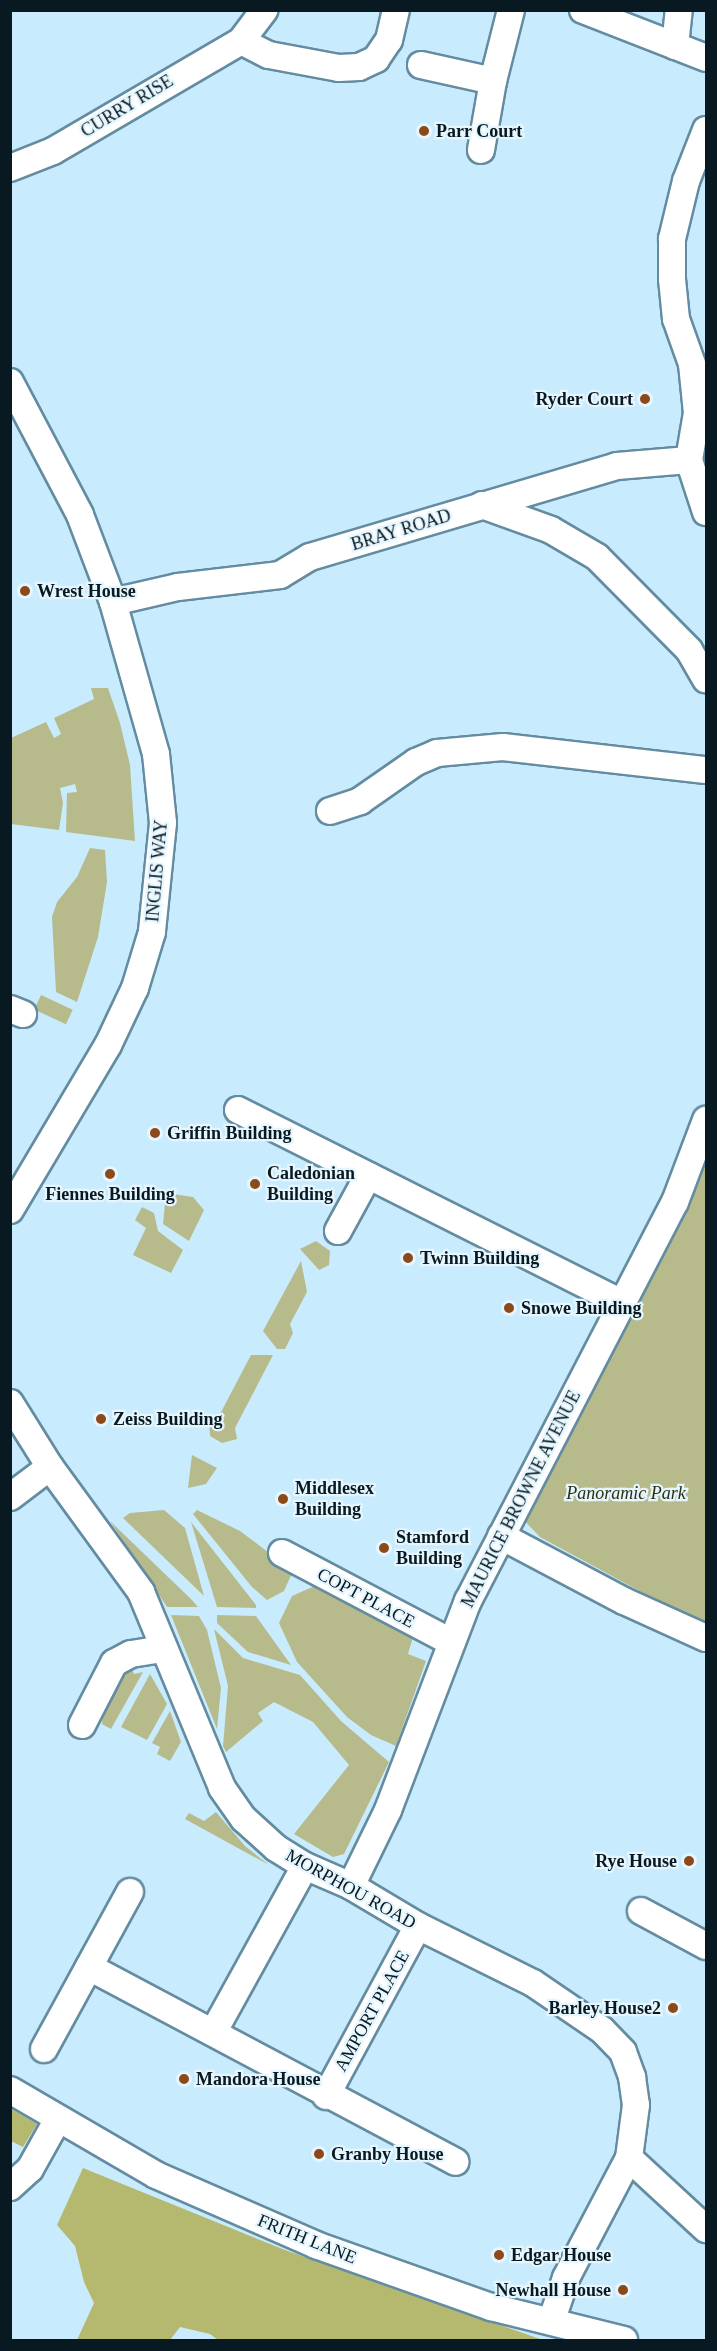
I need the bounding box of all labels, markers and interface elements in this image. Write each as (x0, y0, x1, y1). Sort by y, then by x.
street label: CURRY RISE (77, 70, 177, 142)
place label: Parr Court (436, 120, 522, 142)
marker: Parr Court (417, 124, 431, 138)
place label: Ryder Court (535, 388, 633, 410)
marker: Ryder Court (638, 392, 652, 406)
street label: BRAY ROAD (348, 504, 454, 556)
place label: Wrest House (37, 580, 136, 602)
marker: Wrest House (18, 584, 32, 598)
street label: INGLIS WAY (142, 819, 172, 923)
place label: Griffin Building (167, 1122, 292, 1144)
marker: Griffin Building (148, 1126, 162, 1140)
place label: Caledonian Building (267, 1163, 355, 1206)
marker: Fiennes Building (103, 1167, 117, 1181)
marker: Caledonian Building (248, 1177, 262, 1191)
place label: Fiennes Building (45, 1183, 175, 1205)
place label: Twinn Building (420, 1247, 539, 1269)
marker: Twinn Building (401, 1251, 415, 1265)
place label: Snowe Building (521, 1297, 642, 1319)
marker: Snowe Building (502, 1301, 516, 1315)
street label: MAURICE BROWNE AVENUE (457, 1386, 585, 1612)
place label: Zeiss Building (113, 1408, 223, 1430)
marker: Zeiss Building (94, 1412, 108, 1426)
place label: Middlesex Building (295, 1478, 374, 1520)
park label: Panoramic Park (566, 1482, 686, 1504)
marker: Middlesex Building (276, 1492, 290, 1506)
place label: Stamford Building (396, 1527, 469, 1570)
marker: Stamford Building (377, 1541, 391, 1555)
street label: COPT PLACE (313, 1563, 419, 1633)
street label: MORPHOU ROAD (282, 1844, 420, 1934)
place label: Rye House (595, 1850, 677, 1872)
marker: Rye House (682, 1854, 696, 1868)
street label: AMPORT PLACE (330, 1947, 414, 2075)
place label: Barley House2 (549, 1997, 661, 2019)
marker: Barley House2 (666, 2001, 680, 2015)
place label: Mandora House (196, 2068, 321, 2090)
marker: Mandora House (177, 2072, 191, 2086)
place label: Granby House (331, 2143, 444, 2165)
marker: Granby House (312, 2147, 326, 2161)
street label: FRITH LANE (255, 2209, 359, 2269)
place label: Edgar House (511, 2244, 612, 2266)
marker: Edgar House (492, 2248, 506, 2262)
place label: Newhall House (495, 2279, 611, 2301)
marker: Newhall House (616, 2283, 630, 2297)

